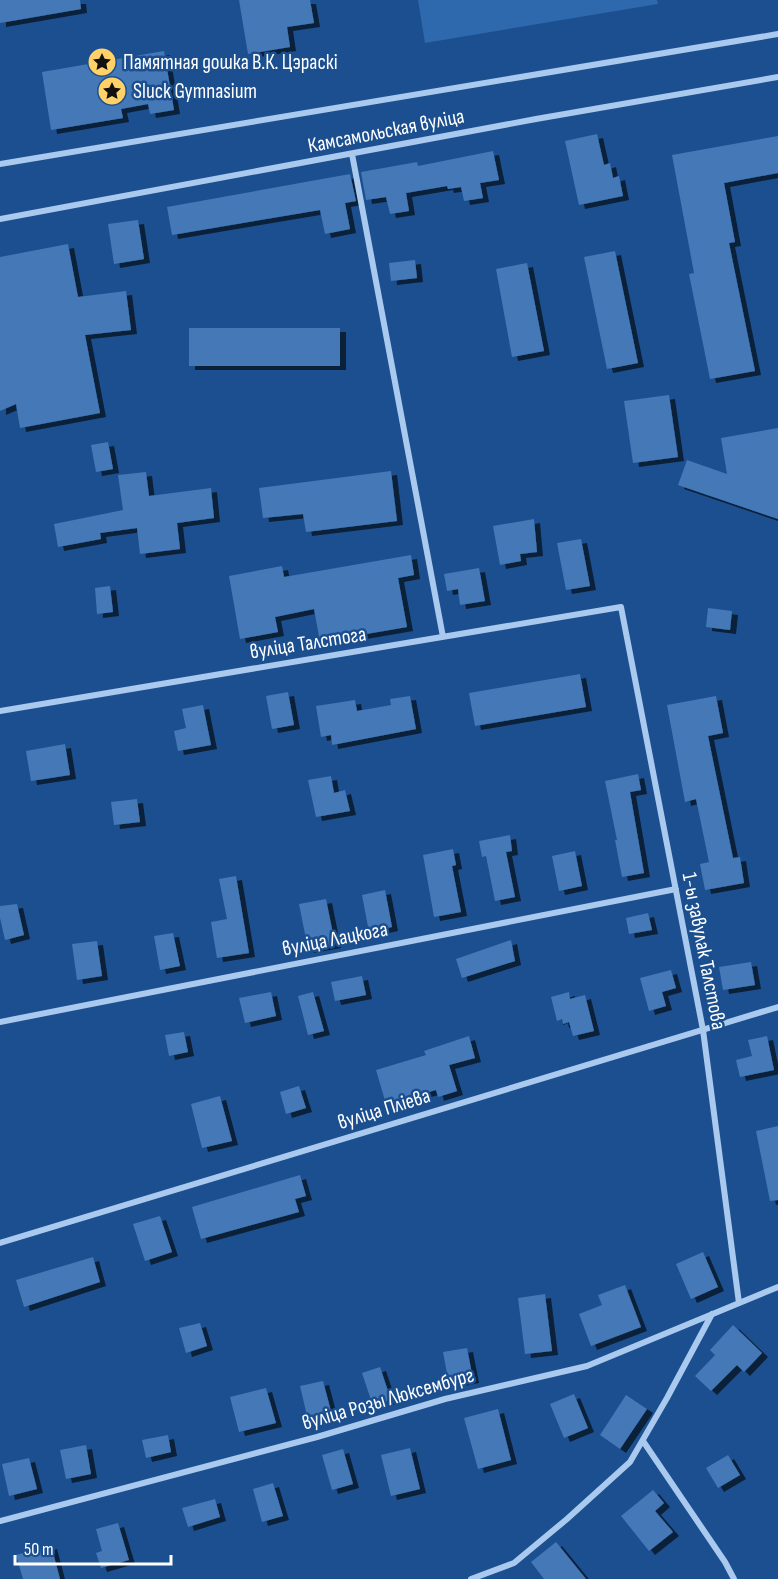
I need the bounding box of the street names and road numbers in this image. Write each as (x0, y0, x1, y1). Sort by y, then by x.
street label: Камсамольская вуліца (306, 104, 466, 158)
street label: вуліца Талстога (248, 621, 368, 665)
street label: 1-ы завулак Талстова (676, 870, 732, 1032)
street label: вуліца Лацкога (280, 917, 390, 961)
street label: вуліца Пліева (335, 1083, 433, 1135)
street label: вуліца Розы Люксембург (299, 1363, 477, 1435)

